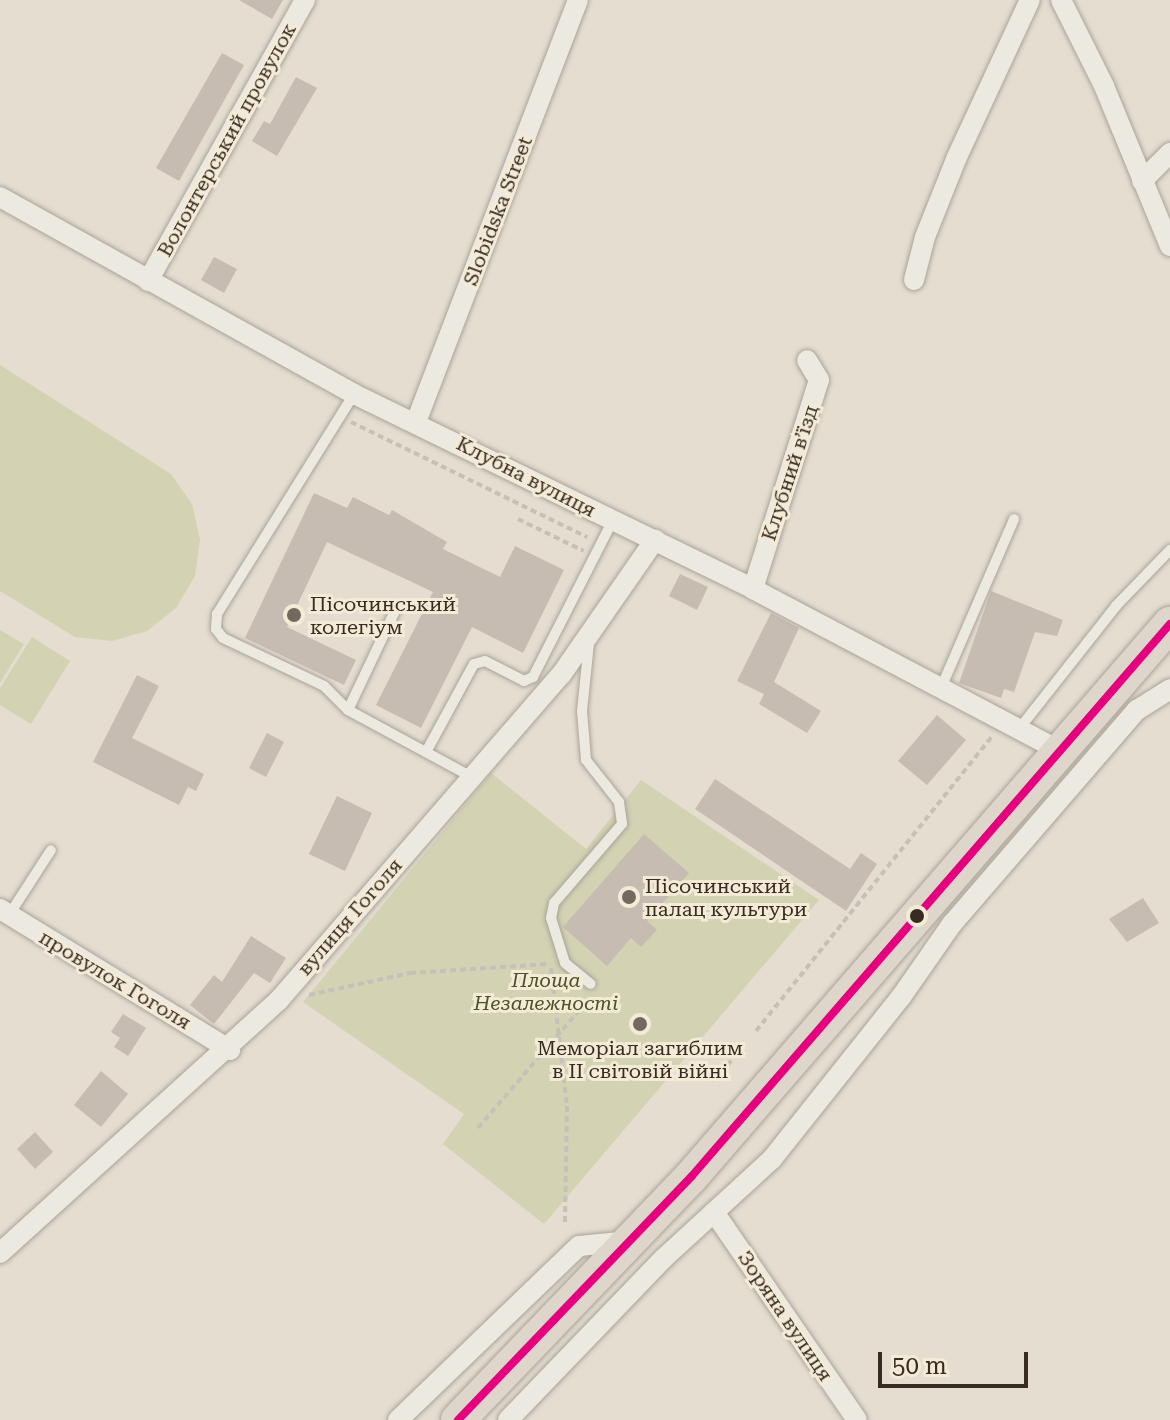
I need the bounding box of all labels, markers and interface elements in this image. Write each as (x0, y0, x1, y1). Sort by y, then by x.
street label: Волонтерський провулок (153, 19, 301, 261)
street label: Slobidska Street (459, 133, 537, 289)
street label: Клубний в’їзд (757, 402, 823, 544)
street label: Клубна вулиця (452, 432, 600, 522)
place label: Пісочинський колегіум (310, 592, 456, 639)
marker: Пісочинський колегіум (285, 606, 303, 624)
street label: вулиця Гоголя (293, 854, 407, 980)
place label: Пісочинський палац культури (645, 874, 807, 921)
marker: Пісочинський палац культури (620, 888, 638, 906)
unlabelled marker (909, 908, 925, 924)
street label: провулок Гоголя (35, 925, 195, 1035)
park label: Площа Незалежності (474, 968, 618, 1015)
marker: Меморіал загиблим в II світовій війні (631, 1015, 649, 1033)
place label: Меморіал загиблим в II світовій війні (537, 1036, 743, 1083)
street label: Зоряна вулиця (733, 1246, 837, 1386)
scale bar (882, 1336, 1032, 1386)
text: 50 m (892, 1352, 947, 1380)

